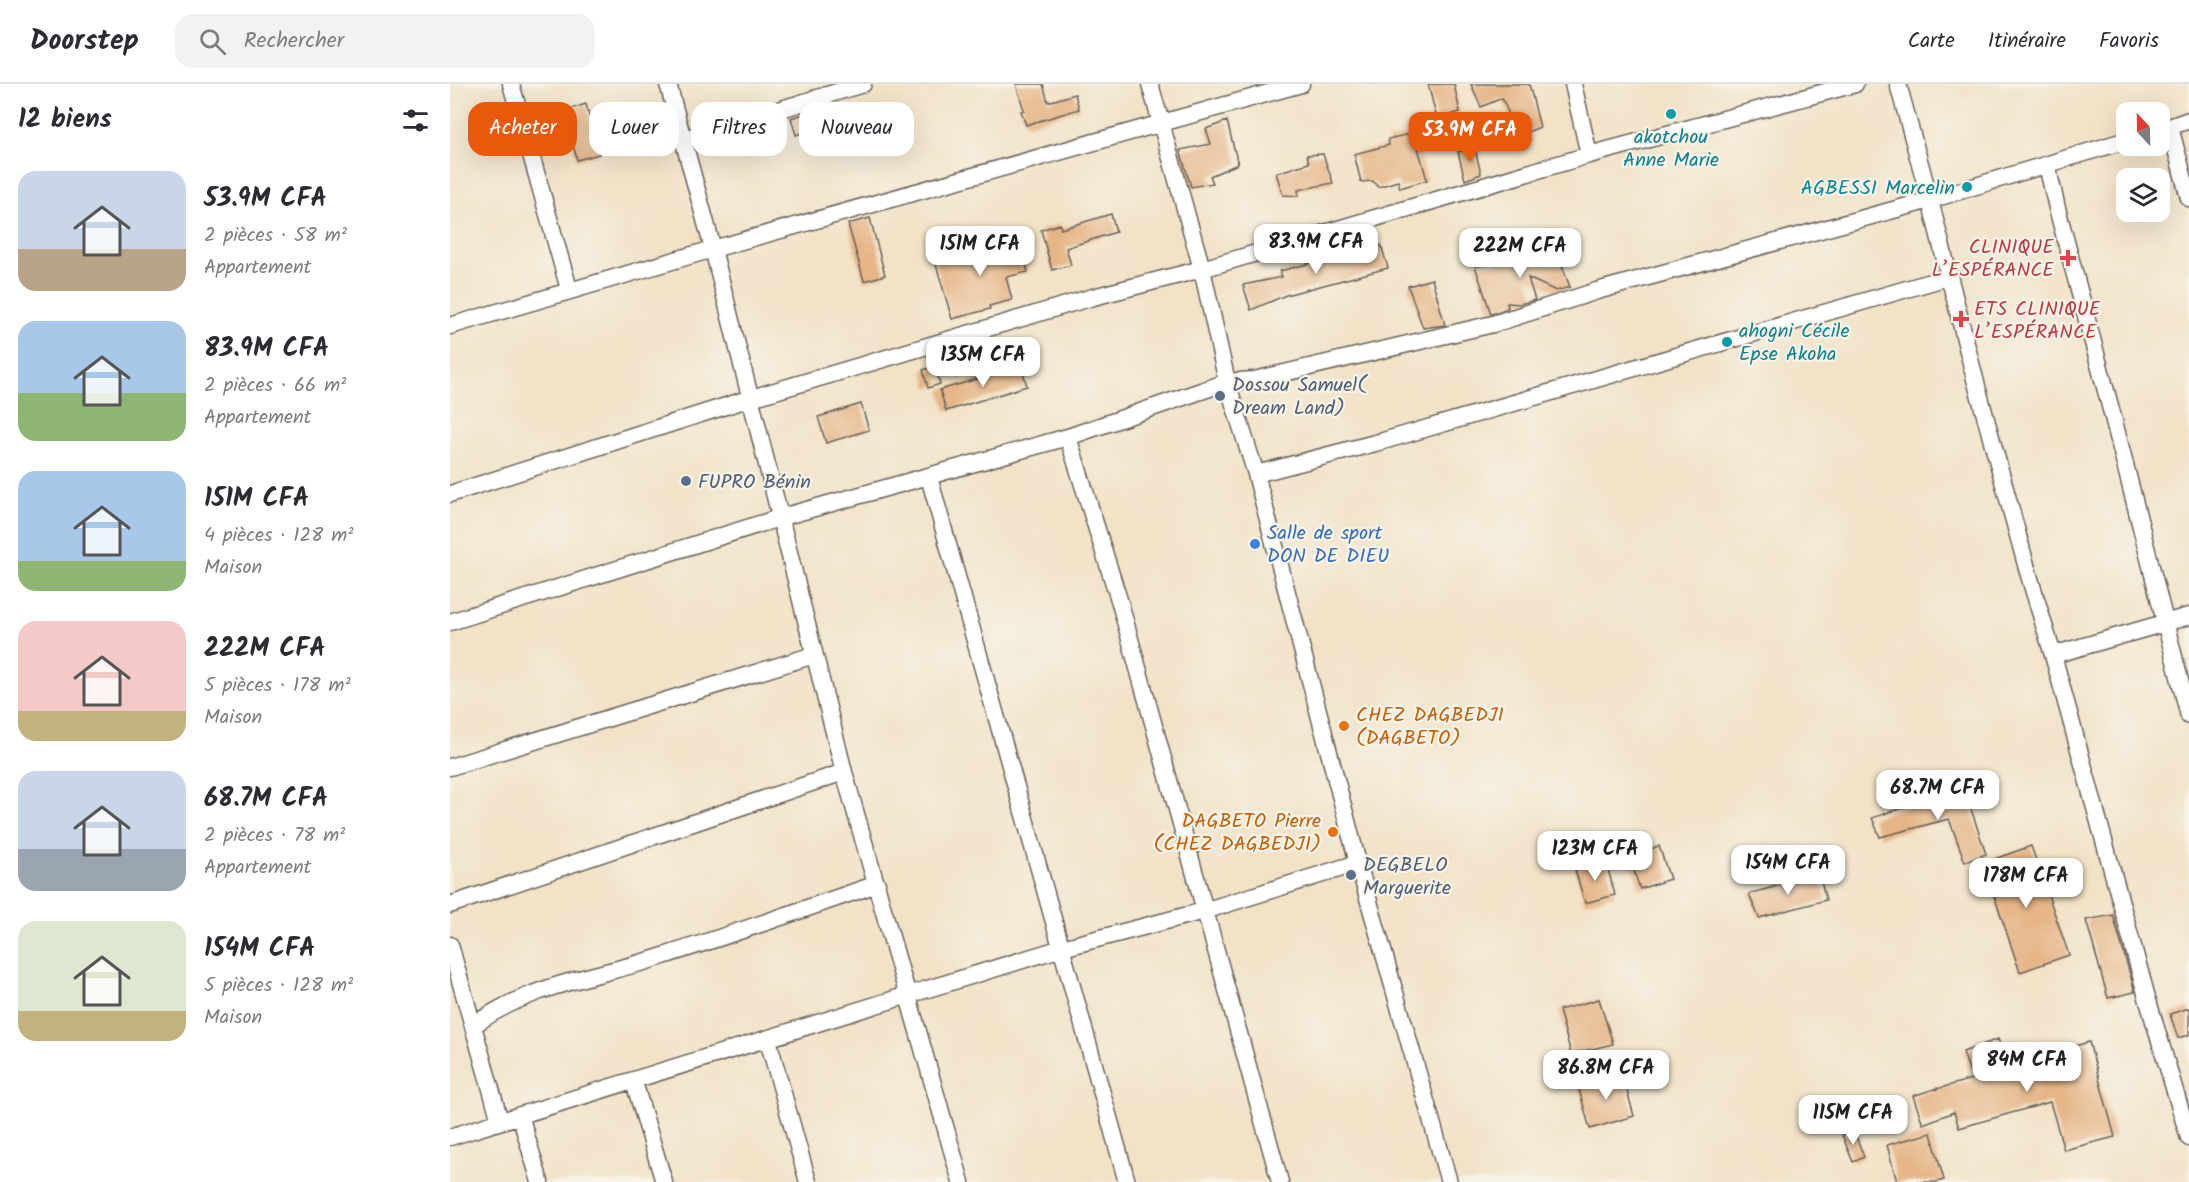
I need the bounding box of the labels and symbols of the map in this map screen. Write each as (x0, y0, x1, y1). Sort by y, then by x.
north arrow (2116, 102, 2170, 156)
marker: akotchou Anne Marie (1664, 107, 1678, 121)
pin: 53.9M CFA (1401, 112, 1539, 163)
place label: akotchou Anne Marie (1623, 122, 1719, 177)
place label: AGBESSI Marcelin (1801, 173, 1955, 205)
marker: AGBESSI Marcelin (1960, 180, 1974, 194)
pin: 83.9M CFA (1247, 224, 1385, 275)
pin: 151M CFA (918, 226, 1042, 277)
pin: 222M CFA (1458, 228, 1582, 279)
place label: CLINIQUE L’ESPÉRANCE (1931, 232, 2055, 287)
marker: CLINIQUE L’ESPÉRANCE (2059, 249, 2077, 267)
place label: ETS CLINIQUE L’ESPÉRANCE (1974, 294, 2102, 349)
marker: ETS CLINIQUE L’ESPÉRANCE (1952, 310, 1970, 328)
place label: ahogni Cécile Epse Akoha (1739, 316, 1849, 371)
marker: ahogni Cécile Epse Akoha (1720, 335, 1734, 349)
pin: 135M CFA (921, 337, 1045, 388)
place label: Dossou Samuel( Dream Land) (1232, 370, 1369, 425)
marker: Dossou Samuel( Dream Land) (1213, 389, 1227, 403)
place label: FUPRO Bénin (698, 467, 811, 499)
marker: FUPRO Bénin (679, 474, 693, 488)
place label: Salle de sport DON DE DIEU (1267, 518, 1389, 573)
marker: Salle de sport DON DE DIEU (1248, 537, 1262, 551)
place label: CHEZ DAGBEDJI (DAGBETO) (1356, 700, 1504, 755)
marker: CHEZ DAGBEDJI (DAGBETO) (1337, 719, 1351, 733)
pin: 68.7M CFA (1869, 770, 2007, 821)
place label: DAGBETO Pierre (CHEZ DAGBEDJI) (1154, 806, 1321, 861)
marker: DAGBETO Pierre (CHEZ DAGBEDJI) (1326, 825, 1340, 839)
pin: 123M CFA (1533, 831, 1657, 882)
pin: 154M CFA (1726, 845, 1850, 896)
place label: DEGBELO Marguerite (1363, 850, 1451, 905)
pin: 178M CFA (1964, 858, 2088, 909)
marker: DEGBELO Marguerite (1344, 868, 1358, 882)
pin: 84M CFA (1972, 1042, 2082, 1093)
pin: 86.8M CFA (1537, 1050, 1675, 1101)
pin: 115M CFA (1791, 1095, 1915, 1146)

